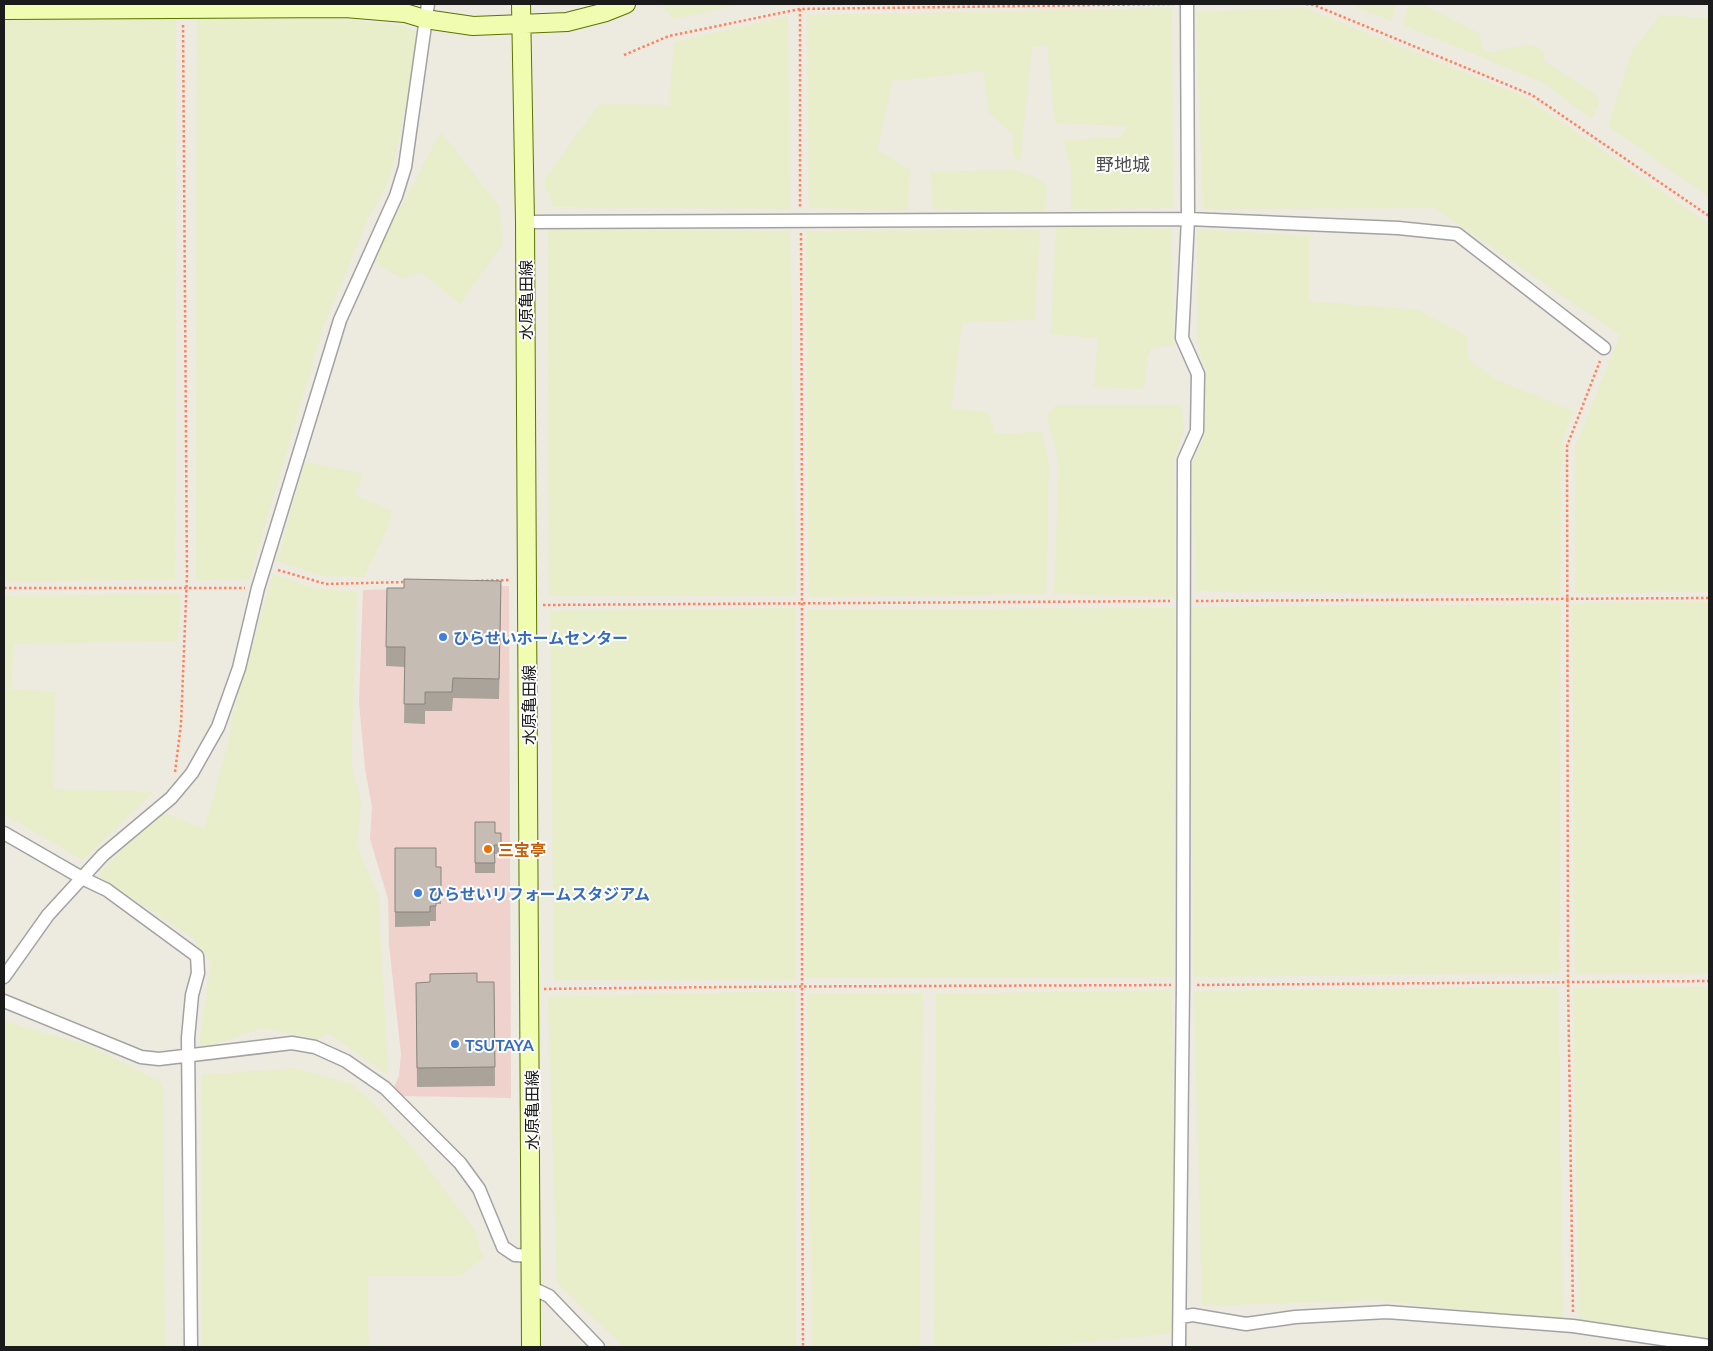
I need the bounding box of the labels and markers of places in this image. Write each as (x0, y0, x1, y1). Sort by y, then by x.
place label: ひらせいホームセンター (453, 628, 628, 647)
marker: ひらせいホームセンター (437, 631, 449, 643)
place label: 三宝亭 (498, 840, 546, 859)
marker: 三宝亭 (482, 843, 494, 855)
place label: ひらせいリフォームスタジアム (428, 884, 650, 903)
marker: ひらせいリフォームスタジアム (412, 887, 424, 899)
place label: TSUTAYA (465, 1035, 535, 1054)
marker: TSUTAYA (449, 1038, 461, 1050)

